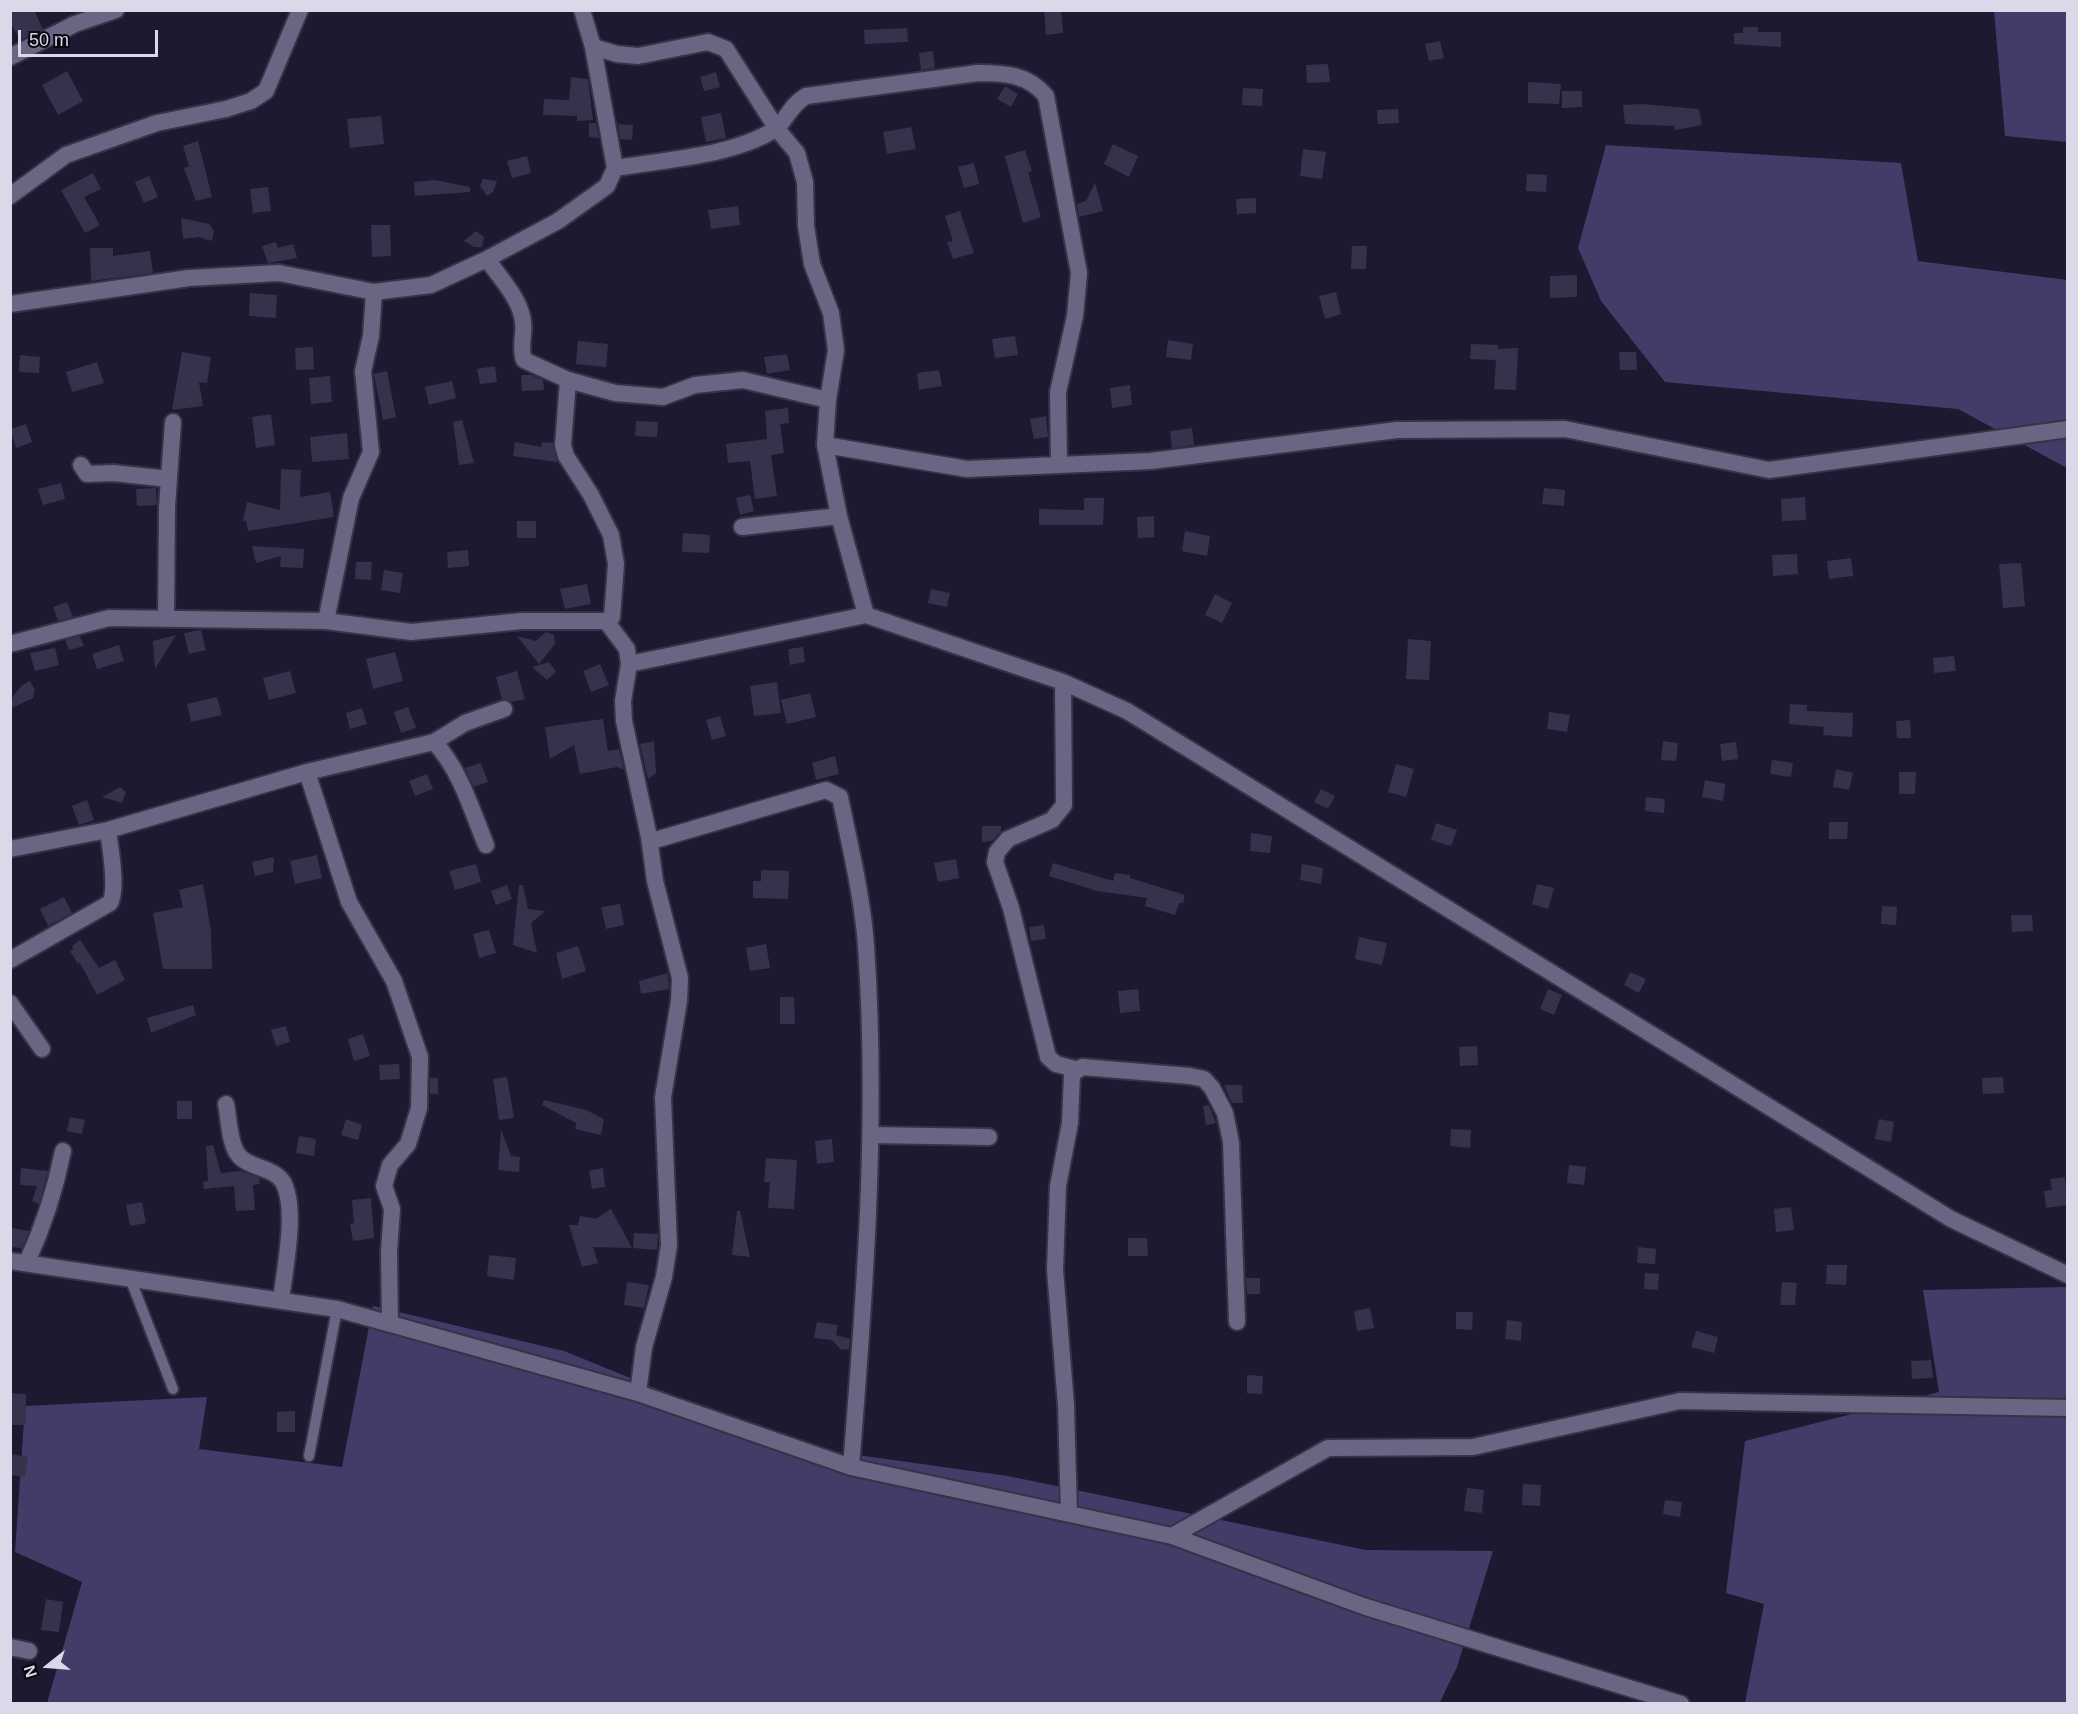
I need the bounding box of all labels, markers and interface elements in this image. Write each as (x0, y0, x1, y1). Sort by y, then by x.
scale bar (21, 18, 160, 56)
text: 50 m (29, 30, 69, 50)
north arrow (18, 1636, 78, 1696)
text: N (20, 1663, 40, 1679)

